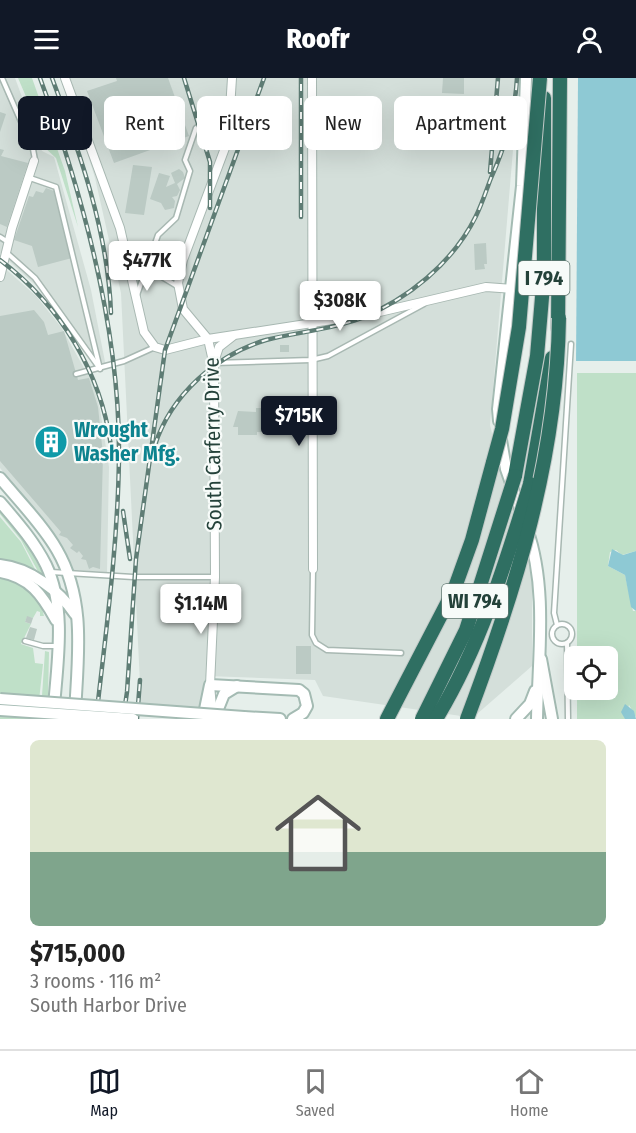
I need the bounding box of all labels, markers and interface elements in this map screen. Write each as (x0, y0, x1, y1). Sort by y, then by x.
icon: menu (30, 23, 63, 56)
text: Roofr (287, 23, 349, 55)
icon: person (573, 23, 606, 56)
chip: Buy (18, 96, 92, 150)
chip: Rent (104, 96, 185, 150)
chip: Filters (197, 96, 292, 150)
chip: New (304, 96, 382, 150)
chip: Apartment (394, 96, 527, 150)
pin: $477K (105, 241, 189, 292)
text: $477K (123, 248, 171, 272)
road number: I 794 (518, 261, 570, 295)
pin: $308K (298, 281, 382, 332)
text: $308K (314, 288, 366, 312)
street label: South Carferry Drive (198, 357, 228, 531)
pin: $715K (257, 396, 341, 447)
text: $715K (275, 403, 323, 427)
place label: Wrought Washer Mfg. (74, 417, 180, 467)
building icon: Wrought Washer Mfg. (33, 424, 69, 460)
pin: $1.14M (152, 584, 250, 635)
road number: WI 794 (442, 584, 508, 618)
text: $1.14M (174, 591, 228, 615)
map controls (564, 646, 618, 700)
button: locate (564, 646, 618, 700)
icon: home (264, 779, 372, 887)
text: $715,000 (30, 938, 125, 969)
text: 3 rooms · 116 m² (30, 969, 161, 993)
text: South Harbor Drive (30, 993, 187, 1017)
tab: Map (88, 1065, 121, 1120)
tab: Saved (296, 1065, 335, 1120)
tab: Home (510, 1065, 548, 1120)

